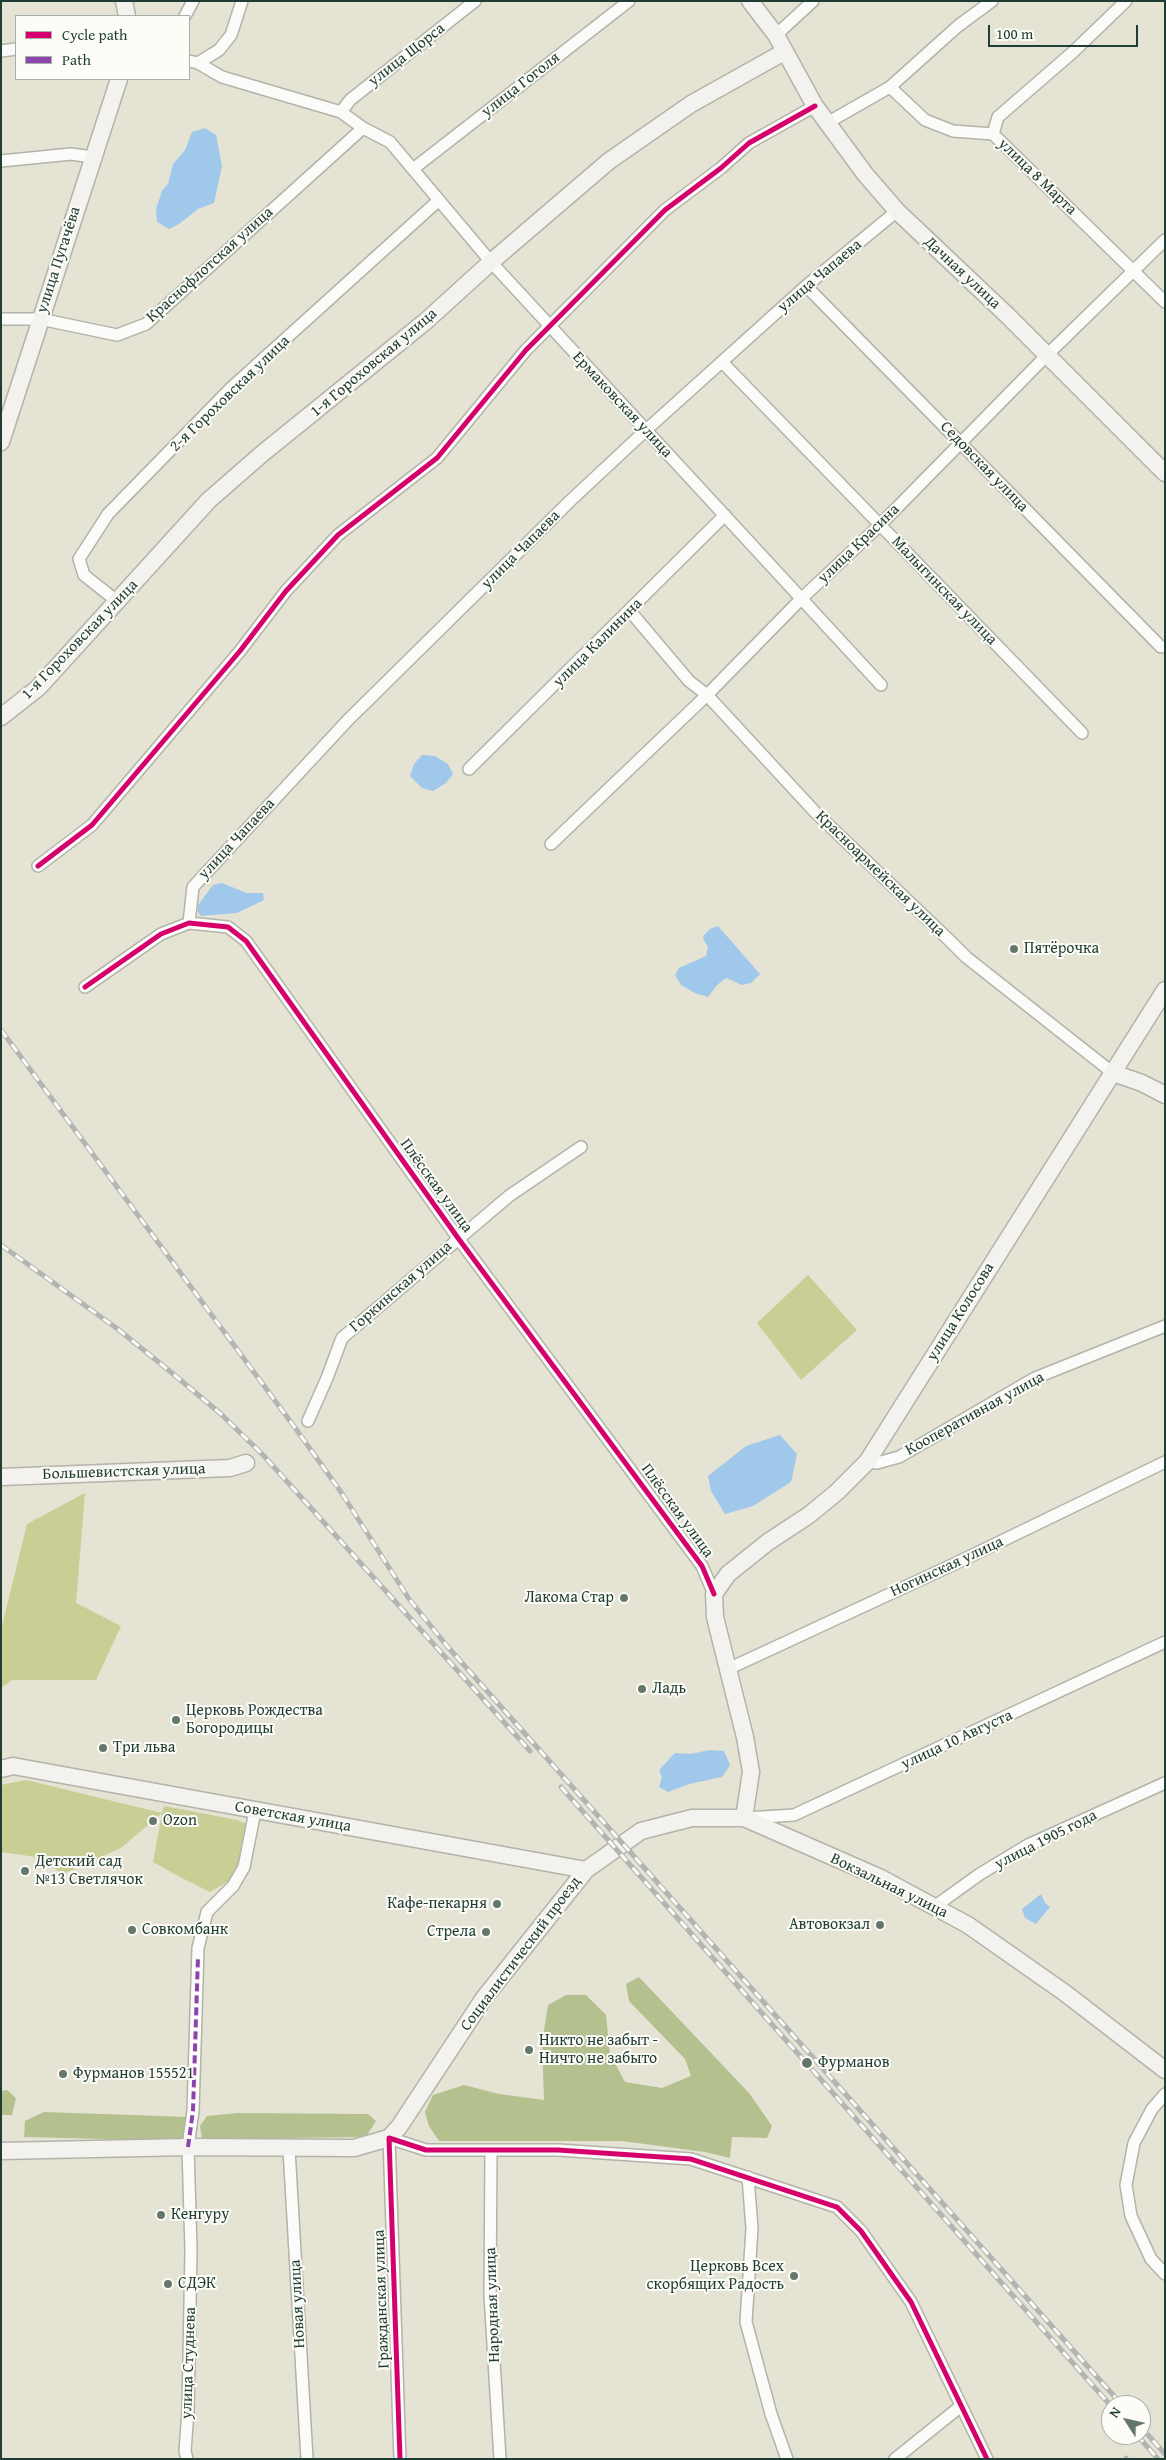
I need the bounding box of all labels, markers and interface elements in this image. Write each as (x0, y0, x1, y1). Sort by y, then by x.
legend (15, 15, 190, 80)
scale bar (991, 15, 1141, 47)
street label: улица Щорса (365, 19, 449, 91)
text: 100 m (996, 23, 1033, 44)
text: Cycle path (62, 24, 128, 45)
street label: улица Гоголя (478, 48, 564, 122)
text: Path (62, 49, 91, 70)
street label: улица 8 Марта (994, 135, 1080, 219)
street label: Краснофлотская улица (143, 203, 277, 327)
street label: улица Пугачёва (33, 204, 85, 316)
street label: Дачная улица (920, 233, 1004, 313)
street label: улица Чапаева (774, 235, 866, 317)
street label: 1-я Гороховская улица (307, 304, 441, 422)
street label: 2-я Гороховская улица (166, 332, 294, 456)
street label: Ермаковская улица (568, 348, 676, 462)
street label: Седовская улица (936, 418, 1032, 516)
street label: улица Красина (814, 500, 904, 588)
street label: улица Чапаева (478, 507, 564, 593)
street label: Малыгинская улица (887, 533, 1001, 649)
street label: 1-я Гороховская улица (18, 576, 142, 704)
street label: улица Калинина (549, 594, 647, 692)
street label: улица Чапаева (195, 795, 279, 883)
street label: Красноармейская улица (811, 807, 949, 941)
place label: Пятёрочка (1024, 939, 1099, 959)
marker: Пятёрочка (1008, 943, 1020, 955)
street label: Плёсская улица (395, 1135, 477, 1237)
street label: Горкинская улица (346, 1237, 456, 1337)
street label: улица Колосова (923, 1259, 999, 1365)
street label: Кооперативная улица (902, 1368, 1048, 1460)
street label: Большевистская улица (42, 1460, 206, 1484)
street label: Плёсская улица (636, 1460, 718, 1562)
street label: Ногинская улица (888, 1532, 1006, 1602)
place label: Лакома Стар (524, 1588, 614, 1608)
marker: Лакома Стар (618, 1592, 630, 1604)
place label: Ладь (652, 1679, 686, 1699)
marker: Ладь (636, 1683, 648, 1695)
place label: Церковь Рождества Богородицы (186, 1701, 323, 1739)
street label: улица 10 Августа (898, 1706, 1016, 1774)
marker: Церковь Рождества Богородицы (170, 1714, 182, 1726)
place label: Три льва (113, 1738, 175, 1758)
marker: Три льва (97, 1742, 109, 1754)
street label: Советская улица (233, 1797, 353, 1837)
street label: улица 1905 года (992, 1806, 1100, 1874)
place label: Ozon (163, 1811, 197, 1831)
marker: Ozon (147, 1815, 159, 1827)
street label: Вокзальная улица (827, 1849, 951, 1923)
place label: Детский сад №13 Светлячок (35, 1852, 143, 1890)
marker: Детский сад №13 Светлячок (19, 1865, 31, 1877)
street label: Социалистический проезд (457, 1873, 585, 2035)
place label: Кафе-пекарня (387, 1894, 487, 1914)
marker: Кафе-пекарня (491, 1898, 503, 1910)
place label: Автовокзал (789, 1915, 870, 1935)
marker: Автовокзал (874, 1919, 886, 1931)
place label: Совкомбанк (142, 1920, 228, 1940)
place label: Стрела (427, 1922, 476, 1942)
marker: Совкомбанк (126, 1924, 138, 1936)
marker: Стрела (480, 1926, 492, 1938)
place label: Никто не забыт - Ничто не забыто (539, 2031, 658, 2069)
marker: Никто не забыт - Ничто не забыто (523, 2044, 535, 2056)
place label: Фурманов (818, 2053, 889, 2073)
marker: Фурманов (800, 2056, 814, 2070)
place label: Фурманов 155521 (73, 2064, 194, 2084)
marker: Фурманов 155521 (57, 2068, 69, 2080)
place label: Кенгуру (171, 2205, 229, 2225)
marker: Кенгуру (155, 2209, 167, 2221)
street label: Гражданская улица (370, 2229, 394, 2369)
street label: Народная улица (481, 2247, 505, 2363)
place label: Церковь Всех скорбящих Радость (646, 2257, 784, 2295)
street label: Новая улица (286, 2259, 310, 2349)
marker: Церковь Всех скорбящих Радость (788, 2270, 800, 2282)
place label: СДЭК (178, 2274, 216, 2294)
marker: СДЭК (162, 2278, 174, 2290)
street label: улица Студнева (177, 2307, 201, 2419)
north arrow (1101, 2395, 1151, 2445)
text: N (1104, 2402, 1125, 2422)

